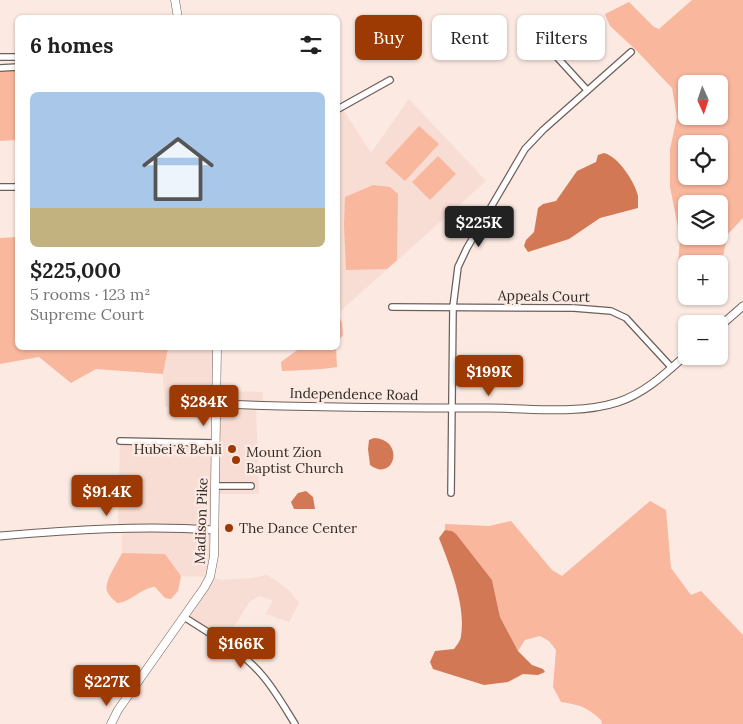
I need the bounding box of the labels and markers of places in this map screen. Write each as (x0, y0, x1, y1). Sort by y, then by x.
pin: $225K (444, 206, 514, 248)
pin: $199K (454, 354, 524, 397)
pin: $284K (169, 384, 239, 427)
place label: Hubei & Behli (134, 440, 222, 458)
marker: Hubei & Behli (226, 443, 238, 455)
place label: Mount Zion Baptist Church (246, 443, 344, 477)
marker: Mount Zion Baptist Church (230, 454, 242, 466)
pin: $91.4K (66, 474, 148, 517)
place label: The Dance Center (239, 519, 357, 537)
marker: The Dance Center (223, 522, 235, 534)
pin: $166K (206, 626, 276, 669)
pin: $227K (72, 664, 142, 707)

